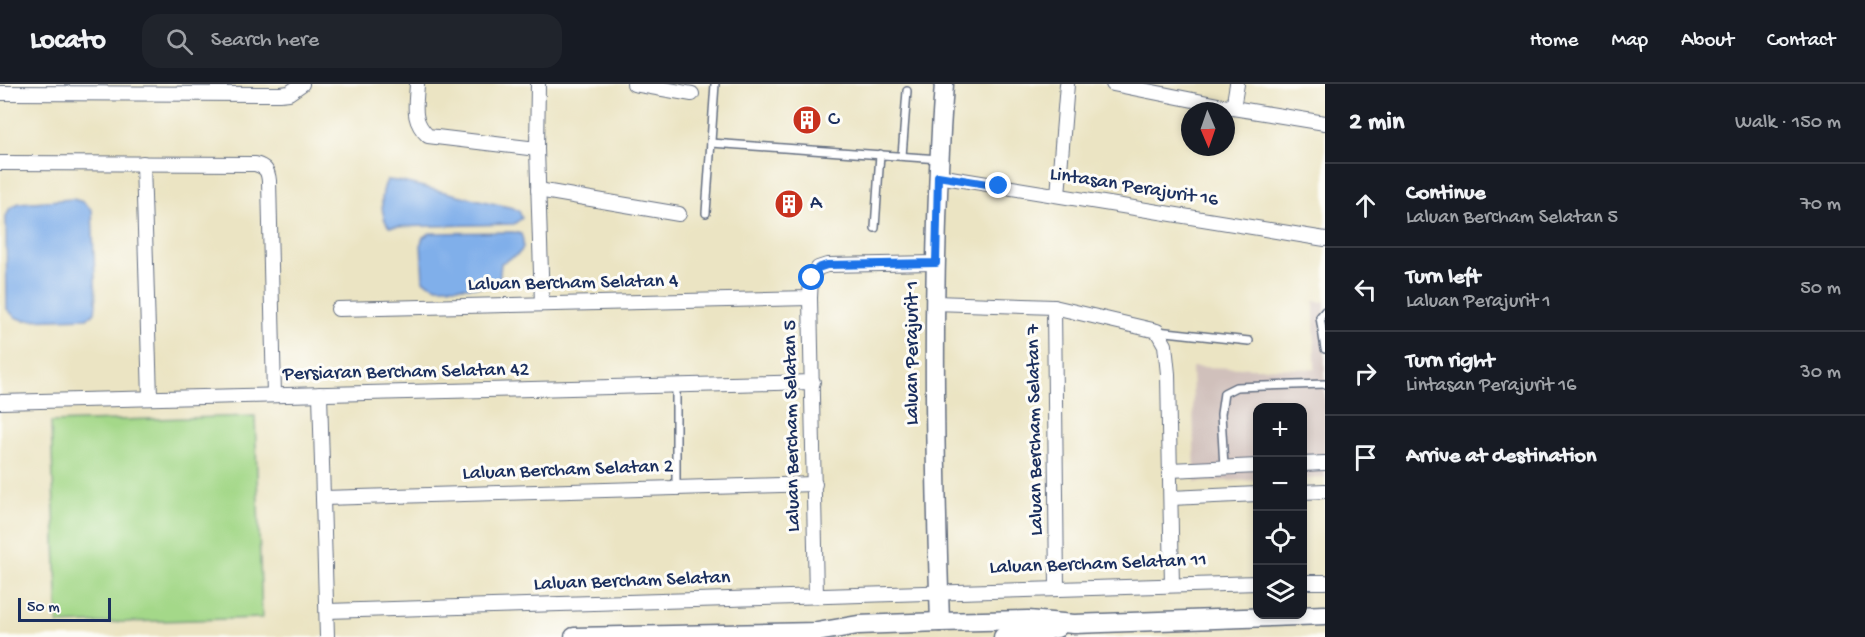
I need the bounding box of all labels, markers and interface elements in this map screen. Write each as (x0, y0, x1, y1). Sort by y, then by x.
search box (142, 14, 562, 68)
text: Locato (30, 25, 106, 58)
icon: search (163, 25, 196, 58)
text: Search here (211, 28, 319, 54)
text: Home (1530, 29, 1578, 54)
text: Map (1611, 29, 1648, 54)
text: About (1681, 29, 1734, 54)
text: Contact (1767, 29, 1835, 54)
north arrow (1181, 102, 1235, 156)
building icon: C (791, 104, 823, 136)
text: 2 min (1349, 108, 1404, 139)
place label: C (828, 109, 840, 132)
text: Walk · 150 m (1735, 112, 1841, 135)
street label: Lintasan Perajurit 16 (1048, 163, 1221, 213)
route end (985, 172, 1011, 198)
text: Continue (1406, 181, 1486, 207)
building icon: A (773, 188, 805, 220)
icon: ahead (1349, 189, 1382, 222)
place label: A (810, 193, 823, 216)
text: 70 m (1800, 194, 1841, 217)
text: Laluan Bercham Selatan 5 (1406, 207, 1618, 230)
route start (798, 264, 824, 290)
text: Turn left (1406, 265, 1480, 291)
street label: Laluan Bercham Selatan 4 (467, 271, 679, 297)
icon: left (1349, 273, 1382, 306)
text: 50 m (1800, 278, 1841, 301)
street label: Laluan Perajurit 1 (902, 281, 925, 425)
text: Laluan Perajurit 1 (1406, 291, 1551, 314)
street label: Laluan Bercham Selatan 5 (780, 320, 806, 532)
street label: Laluan Bercham Selatan 7 (1023, 323, 1049, 536)
text: Turn right (1406, 349, 1494, 375)
icon: right (1349, 357, 1382, 390)
street label: Persiaran Bercham Selatan 42 (281, 359, 530, 387)
text: 30 m (1800, 362, 1841, 385)
text: Lintasan Perajurit 16 (1406, 375, 1576, 398)
map controls (1253, 403, 1307, 619)
button: + (1253, 403, 1307, 457)
icon: arrive (1349, 441, 1382, 474)
text: Arrive at destination (1406, 444, 1596, 470)
street label: Laluan Bercham Selatan 2 (462, 456, 674, 486)
button: − (1253, 457, 1307, 511)
button: locate (1253, 511, 1307, 565)
street label: Laluan Bercham Selatan 11 (989, 550, 1207, 580)
button: layers (1253, 565, 1307, 619)
street label: Laluan Bercham Selatan (533, 567, 731, 597)
scale bar (18, 595, 111, 622)
text: 50 m (27, 599, 60, 618)

